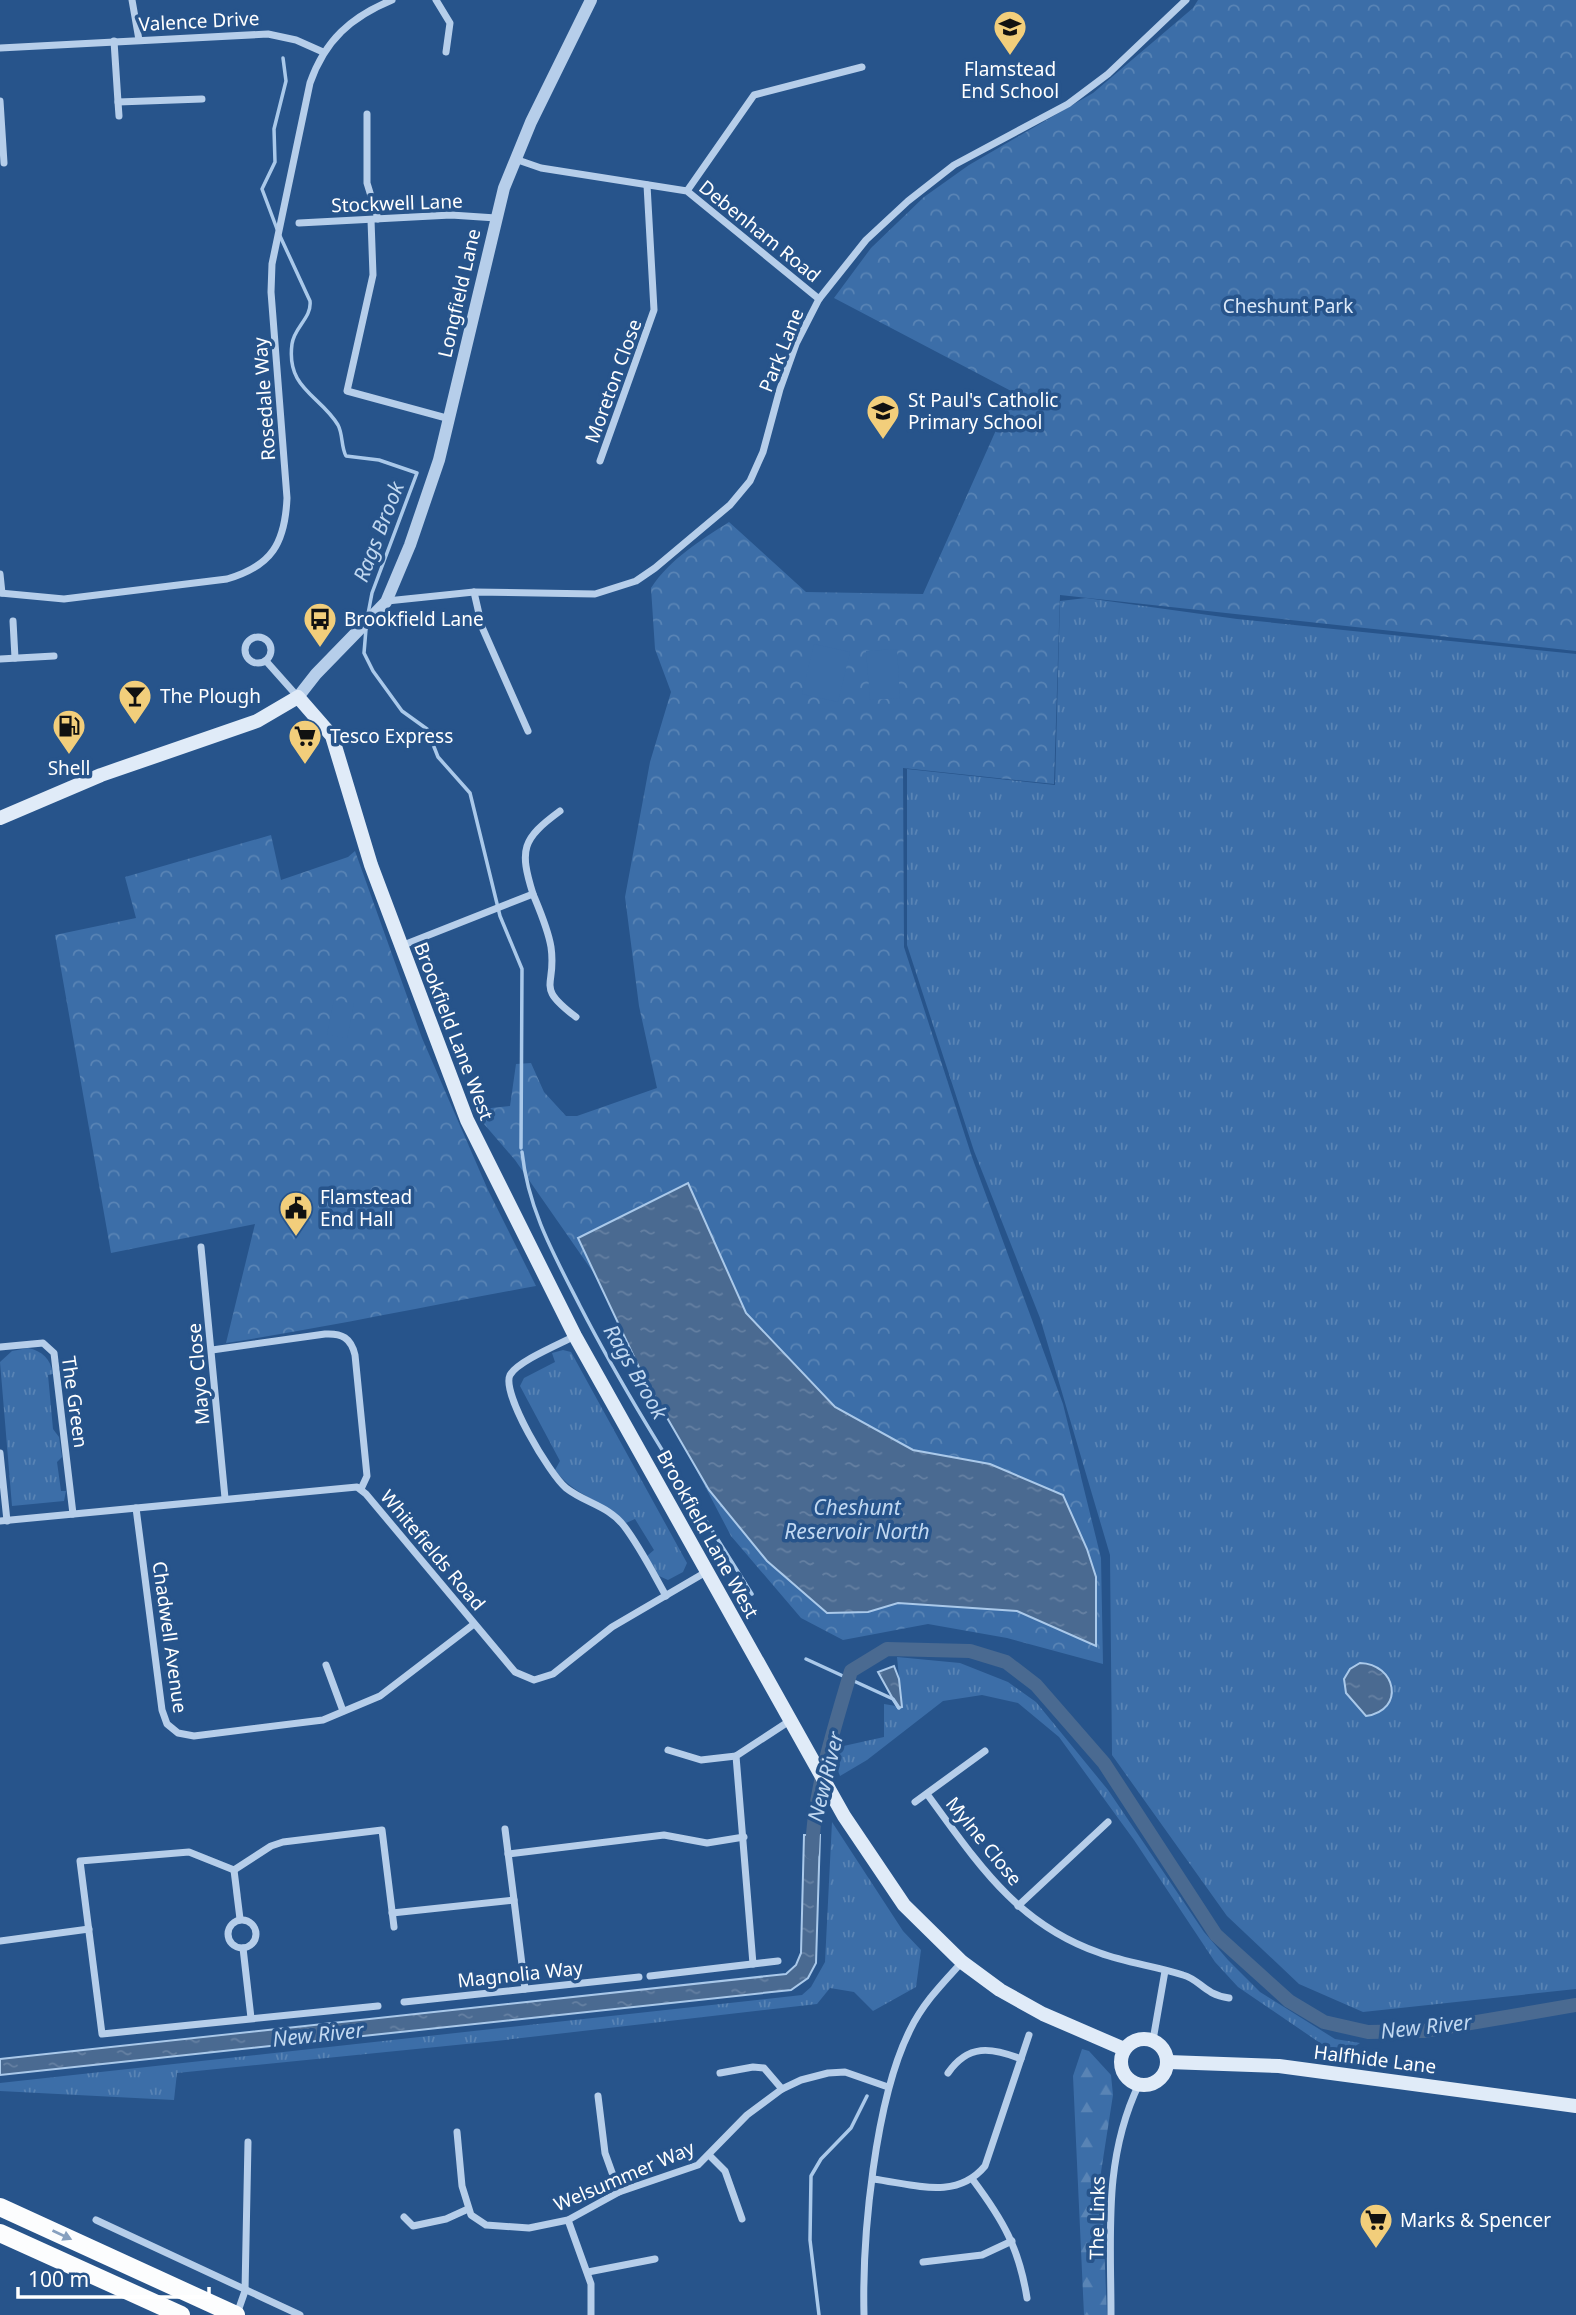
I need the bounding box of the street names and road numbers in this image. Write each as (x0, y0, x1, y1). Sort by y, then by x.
street label: Valence Drive (138, 5, 260, 37)
street label: Debenham Road (694, 174, 826, 288)
street label: Stockwell Lane (331, 188, 463, 218)
street label: Longfield Lane (432, 226, 486, 360)
street label: Park Lane (752, 304, 810, 396)
street label: Moreton Close (579, 315, 647, 447)
street label: Rosedale Way (247, 336, 281, 462)
street label: Brookfield Lane West (408, 938, 500, 1124)
street label: Mayo Close (181, 1322, 215, 1426)
street label: The Green (56, 1354, 94, 1450)
street label: Brookfield Lane West (651, 1445, 765, 1623)
street label: Whitefields Road (375, 1484, 491, 1616)
street label: Chadwell Avenue (146, 1559, 194, 1715)
street label: Mylne Close (940, 1791, 1028, 1891)
street label: Magnolia Way (456, 1954, 584, 1994)
street label: Halfhide Lane (1312, 2039, 1438, 2079)
street label: Welsummer Way (550, 2135, 699, 2217)
street label: The Links (1083, 2176, 1111, 2260)

